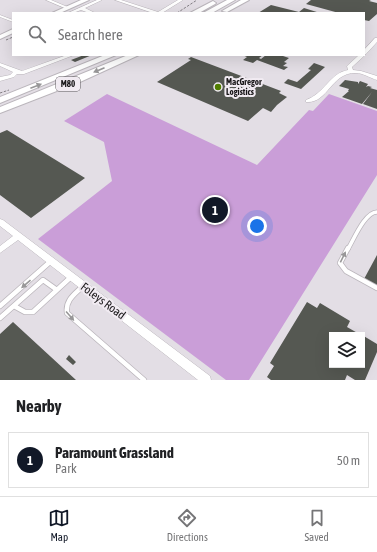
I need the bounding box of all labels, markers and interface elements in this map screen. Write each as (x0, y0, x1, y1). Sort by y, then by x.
search box (12, 12, 365, 56)
icon: search (26, 23, 48, 45)
text: Search here (58, 26, 123, 43)
one-way arrow (93, 67, 104, 73)
road number: M80 (56, 77, 80, 91)
place label: MacGregor Logistics (226, 77, 262, 97)
one-way arrow (31, 82, 43, 88)
marker: MacGregor Logistics (213, 82, 223, 92)
pin: 1 (202, 195, 228, 225)
your location (247, 216, 267, 236)
one-way arrow (340, 251, 346, 262)
one-way arrow (20, 279, 31, 288)
street label: Foleys Road (78, 280, 128, 322)
one-way arrow (66, 310, 75, 321)
map controls (329, 332, 365, 368)
button: layers (329, 332, 365, 368)
text: Nearby (16, 396, 62, 416)
text: Paramount Grassland (55, 444, 174, 461)
text: 1 (27, 453, 33, 468)
text: 50 m (337, 453, 360, 468)
text: Park (55, 461, 77, 476)
tab: Map (48, 507, 70, 543)
tab: Directions (167, 507, 208, 543)
tab: Saved (304, 507, 329, 543)

